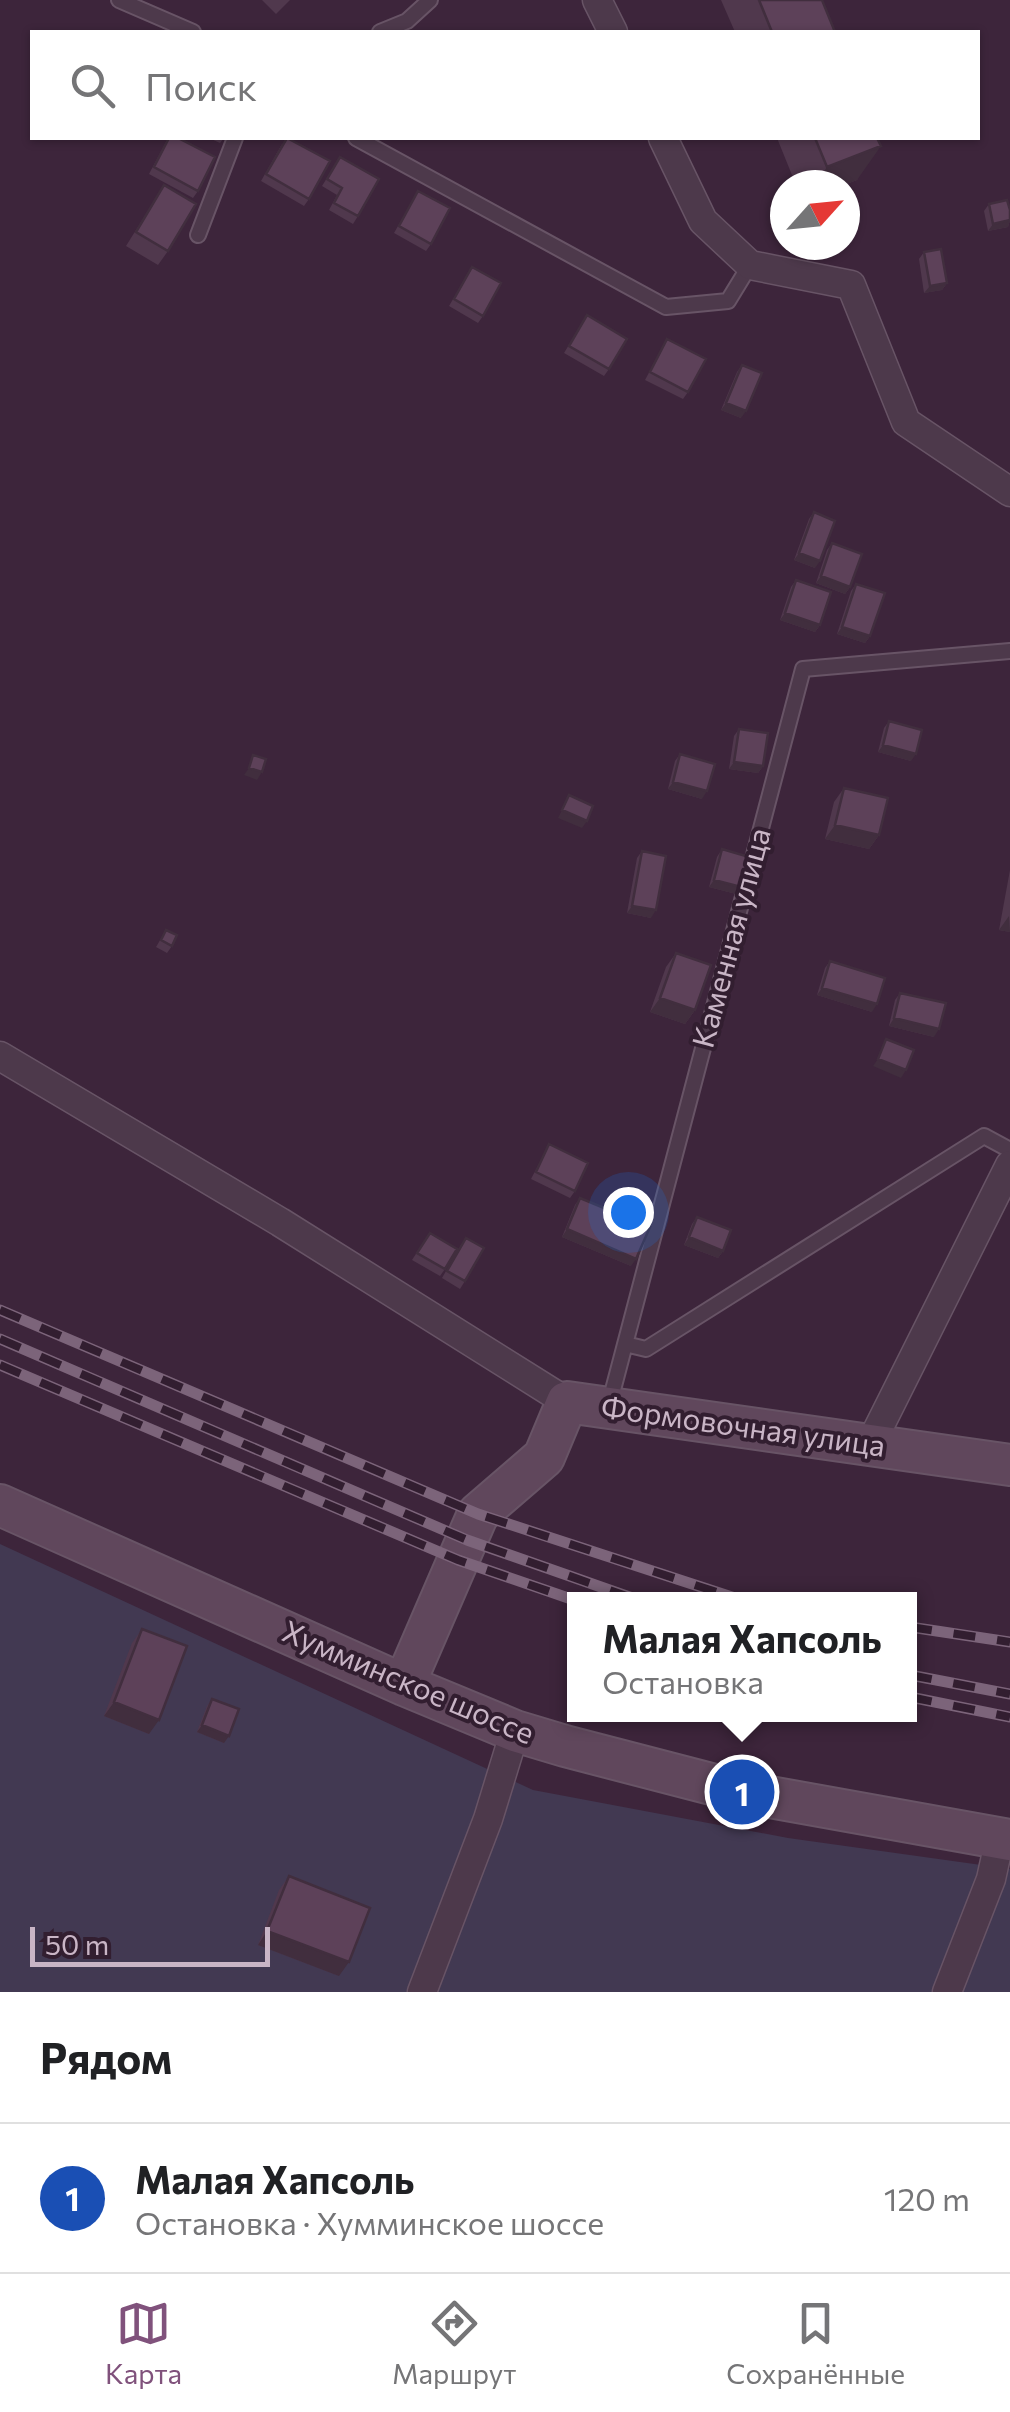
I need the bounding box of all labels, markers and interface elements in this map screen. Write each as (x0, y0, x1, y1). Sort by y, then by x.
search box (30, 30, 980, 140)
icon: search (65, 58, 120, 113)
text: Поиск (145, 62, 257, 109)
north arrow (770, 170, 860, 260)
street label: Каменная улица (682, 823, 777, 1051)
your location (603, 1187, 654, 1238)
street label: Формовочная улица (599, 1386, 888, 1463)
popup (567, 1592, 917, 1722)
street label: Хумминское шоссе (278, 1611, 540, 1750)
text: Малая Хапсоль (602, 1614, 882, 1661)
text: Остановка (602, 1661, 764, 1701)
pin: 1 (710, 1754, 774, 1830)
scale bar (30, 1922, 270, 1966)
text: 50 m (45, 1927, 109, 1961)
text: Рядом (40, 2031, 172, 2083)
text: Малая Хапсоль (135, 2155, 415, 2202)
text: 1 (65, 2178, 80, 2218)
text: 120 m (884, 2178, 970, 2218)
text: Остановка · Хумминское шоссе (135, 2202, 604, 2242)
tab: Карта (105, 2296, 182, 2390)
tab: Маршрут (392, 2296, 516, 2390)
tab: Сохранённые (726, 2296, 905, 2390)

